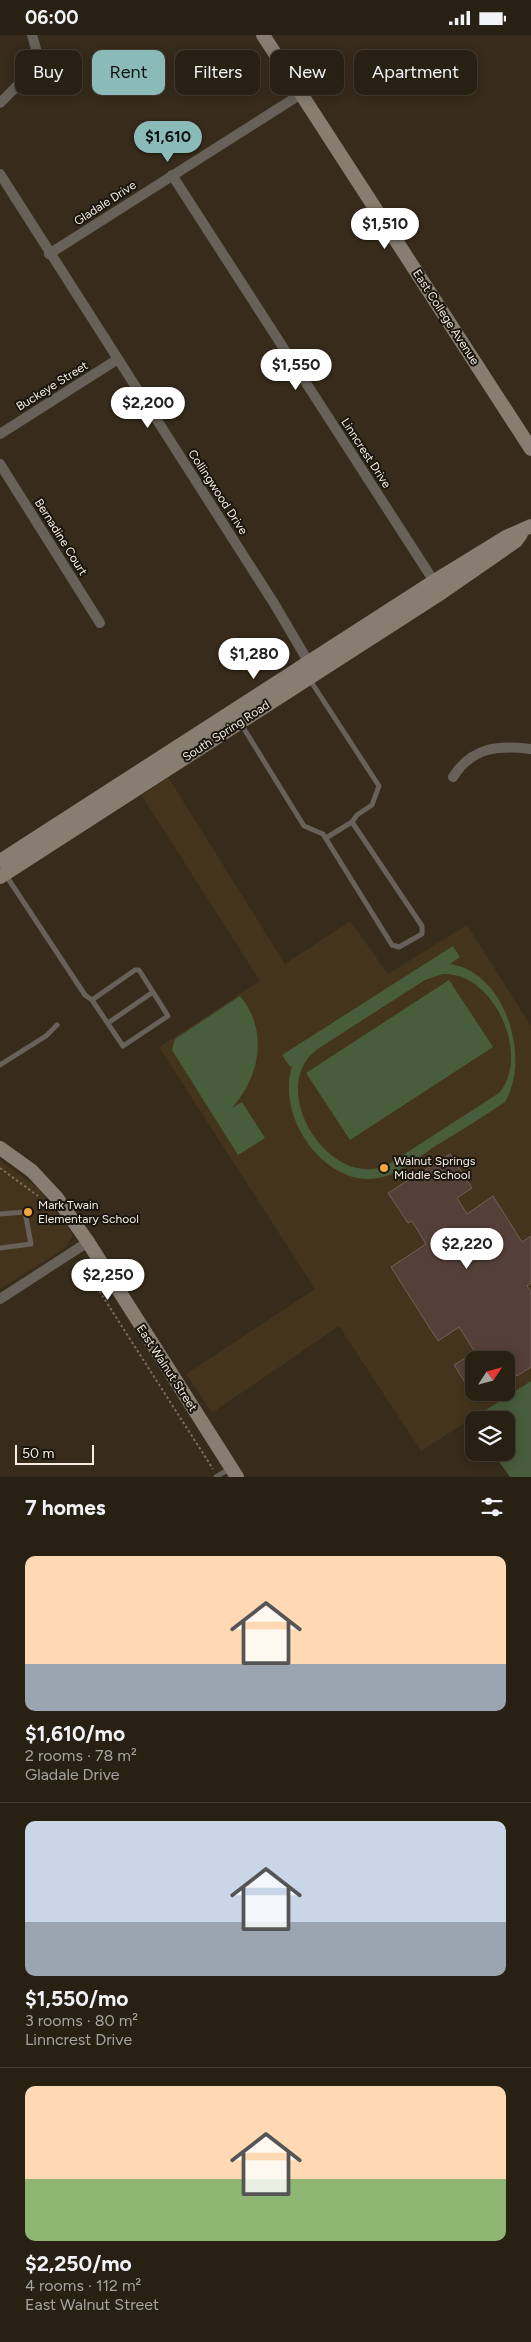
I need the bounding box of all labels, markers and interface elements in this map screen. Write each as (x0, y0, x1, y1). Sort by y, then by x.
text: 06:00 (25, 6, 79, 29)
chip: Buy (15, 50, 82, 95)
chip: Rent (92, 50, 165, 95)
chip: Filters (175, 50, 260, 95)
chip: New (270, 50, 344, 95)
chip: Apartment (354, 50, 477, 95)
pin: $1,610 (127, 121, 209, 163)
text: $1,610 (145, 127, 191, 146)
street label: Gladale Drive (71, 178, 139, 228)
pin: $1,510 (344, 207, 426, 250)
text: $1,510 (362, 214, 408, 233)
street label: East College Avenue (410, 267, 482, 368)
pin: $1,550 (255, 349, 337, 391)
text: $1,550 (272, 355, 320, 374)
street label: Buckeye Street (14, 358, 91, 414)
pin: $2,200 (107, 387, 189, 429)
text: $2,200 (122, 393, 174, 412)
street label: Linncrest Drive (338, 415, 394, 491)
street label: Collingwood Drive (185, 447, 251, 537)
street label: Bernadine Court (32, 496, 90, 578)
pin: $1,280 (213, 637, 295, 680)
text: $1,280 (229, 644, 279, 663)
street label: South Spring Road (180, 698, 272, 764)
place label: Walnut Springs Middle School (394, 1154, 476, 1182)
marker: Walnut Springs Middle School (378, 1162, 390, 1174)
place label: Mark Twain Elementary School (38, 1198, 139, 1226)
marker: Mark Twain Elementary School (22, 1206, 34, 1218)
pin: $2,220 (426, 1227, 508, 1270)
text: $2,220 (441, 1234, 493, 1253)
pin: $2,250 (67, 1259, 149, 1301)
text: $2,250 (82, 1265, 134, 1284)
street label: East Walnut Street (134, 1322, 201, 1414)
north arrow (465, 1351, 515, 1401)
map controls (465, 1351, 515, 1461)
button: layers (465, 1411, 515, 1461)
scale bar (15, 1442, 94, 1465)
text: 50 m (22, 1445, 54, 1462)
icon: filters (478, 1493, 506, 1521)
text: 7 homes (25, 1495, 106, 1520)
icon: home (221, 1588, 311, 1678)
text: $1,610/mo (25, 1721, 125, 1746)
text: 2 rooms · 78 m² (25, 1746, 137, 1765)
text: Gladale Drive (25, 1765, 120, 1784)
icon: home (221, 1854, 311, 1944)
text: $1,550/mo (25, 1986, 129, 2011)
text: 3 rooms · 80 m² (25, 2011, 138, 2030)
text: Linncrest Drive (25, 2030, 132, 2049)
icon: home (221, 2119, 311, 2209)
text: $2,250/mo (25, 2251, 132, 2276)
text: 4 rooms · 112 m² (25, 2276, 141, 2295)
text: East Walnut Street (25, 2295, 159, 2314)

